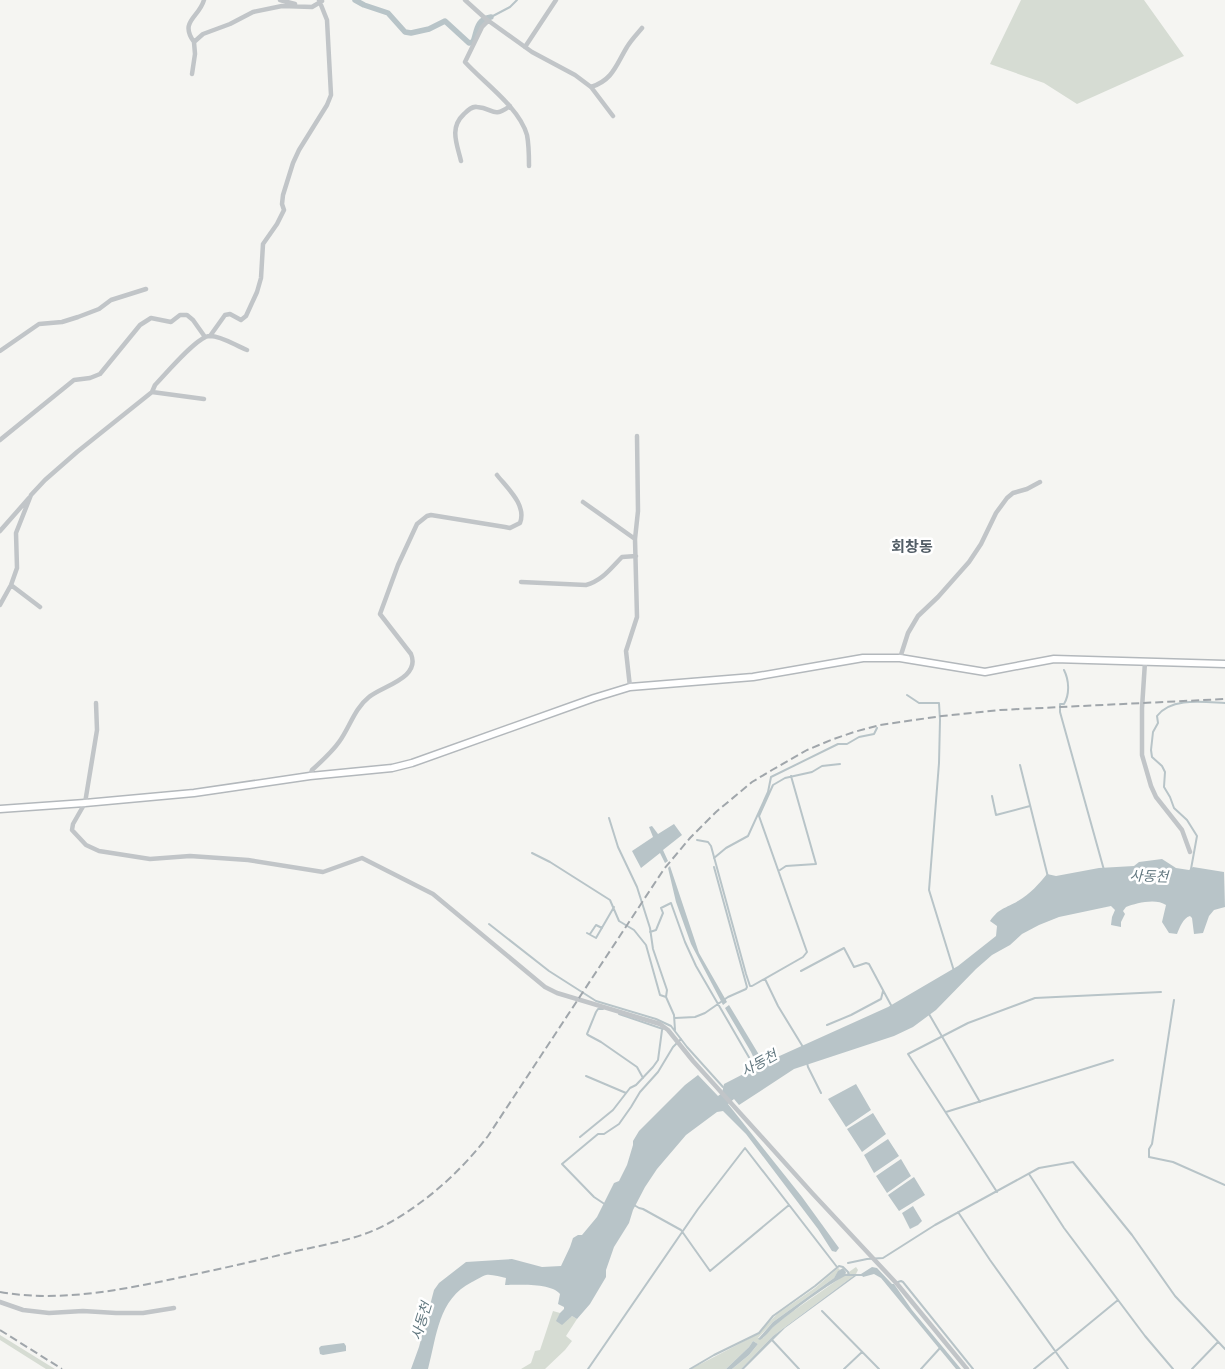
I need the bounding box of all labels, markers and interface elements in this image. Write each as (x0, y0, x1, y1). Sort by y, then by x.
district label: 회창동 (891, 537, 933, 557)
water label: 사동천 (1129, 866, 1170, 887)
water label: 사동천 (738, 1045, 782, 1081)
water label: 사동천 (407, 1299, 437, 1342)

